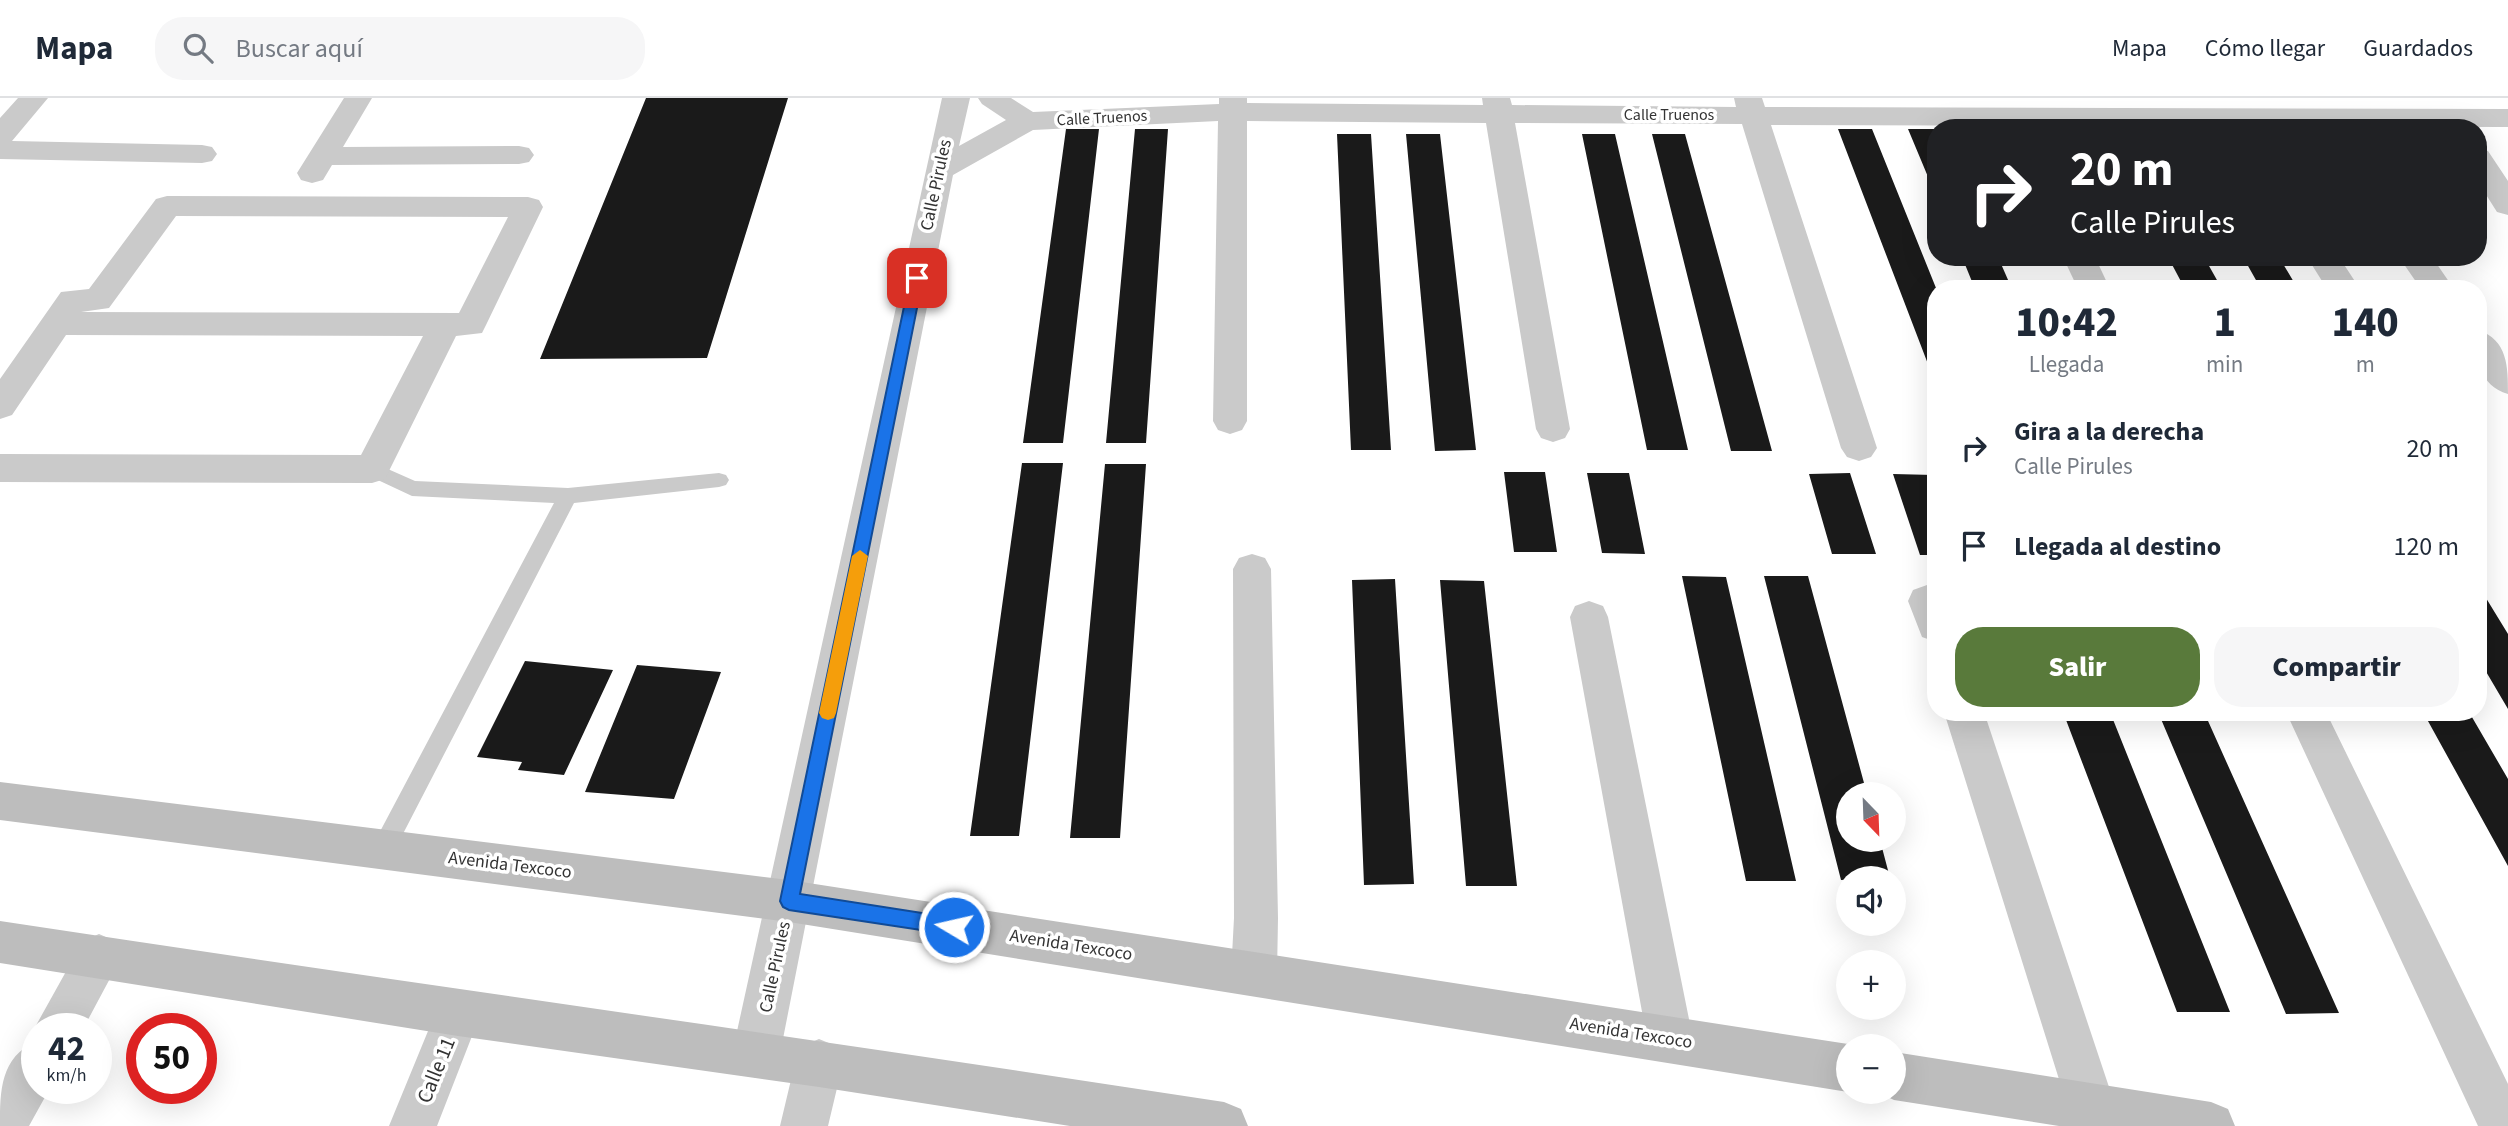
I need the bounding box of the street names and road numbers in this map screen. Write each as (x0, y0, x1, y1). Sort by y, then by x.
street label: Calle Truenos (1624, 104, 1715, 126)
street label: Calle Truenos (1056, 105, 1148, 131)
street label: Calle Pirules (914, 137, 958, 233)
street label: Avenida Texcoco (447, 845, 573, 885)
street label: Calle Pirules (753, 919, 797, 1015)
street label: Avenida Texcoco (1008, 923, 1134, 967)
street label: Avenida Texcoco (1568, 1011, 1694, 1055)
street label: Calle 11 (409, 1032, 463, 1108)

